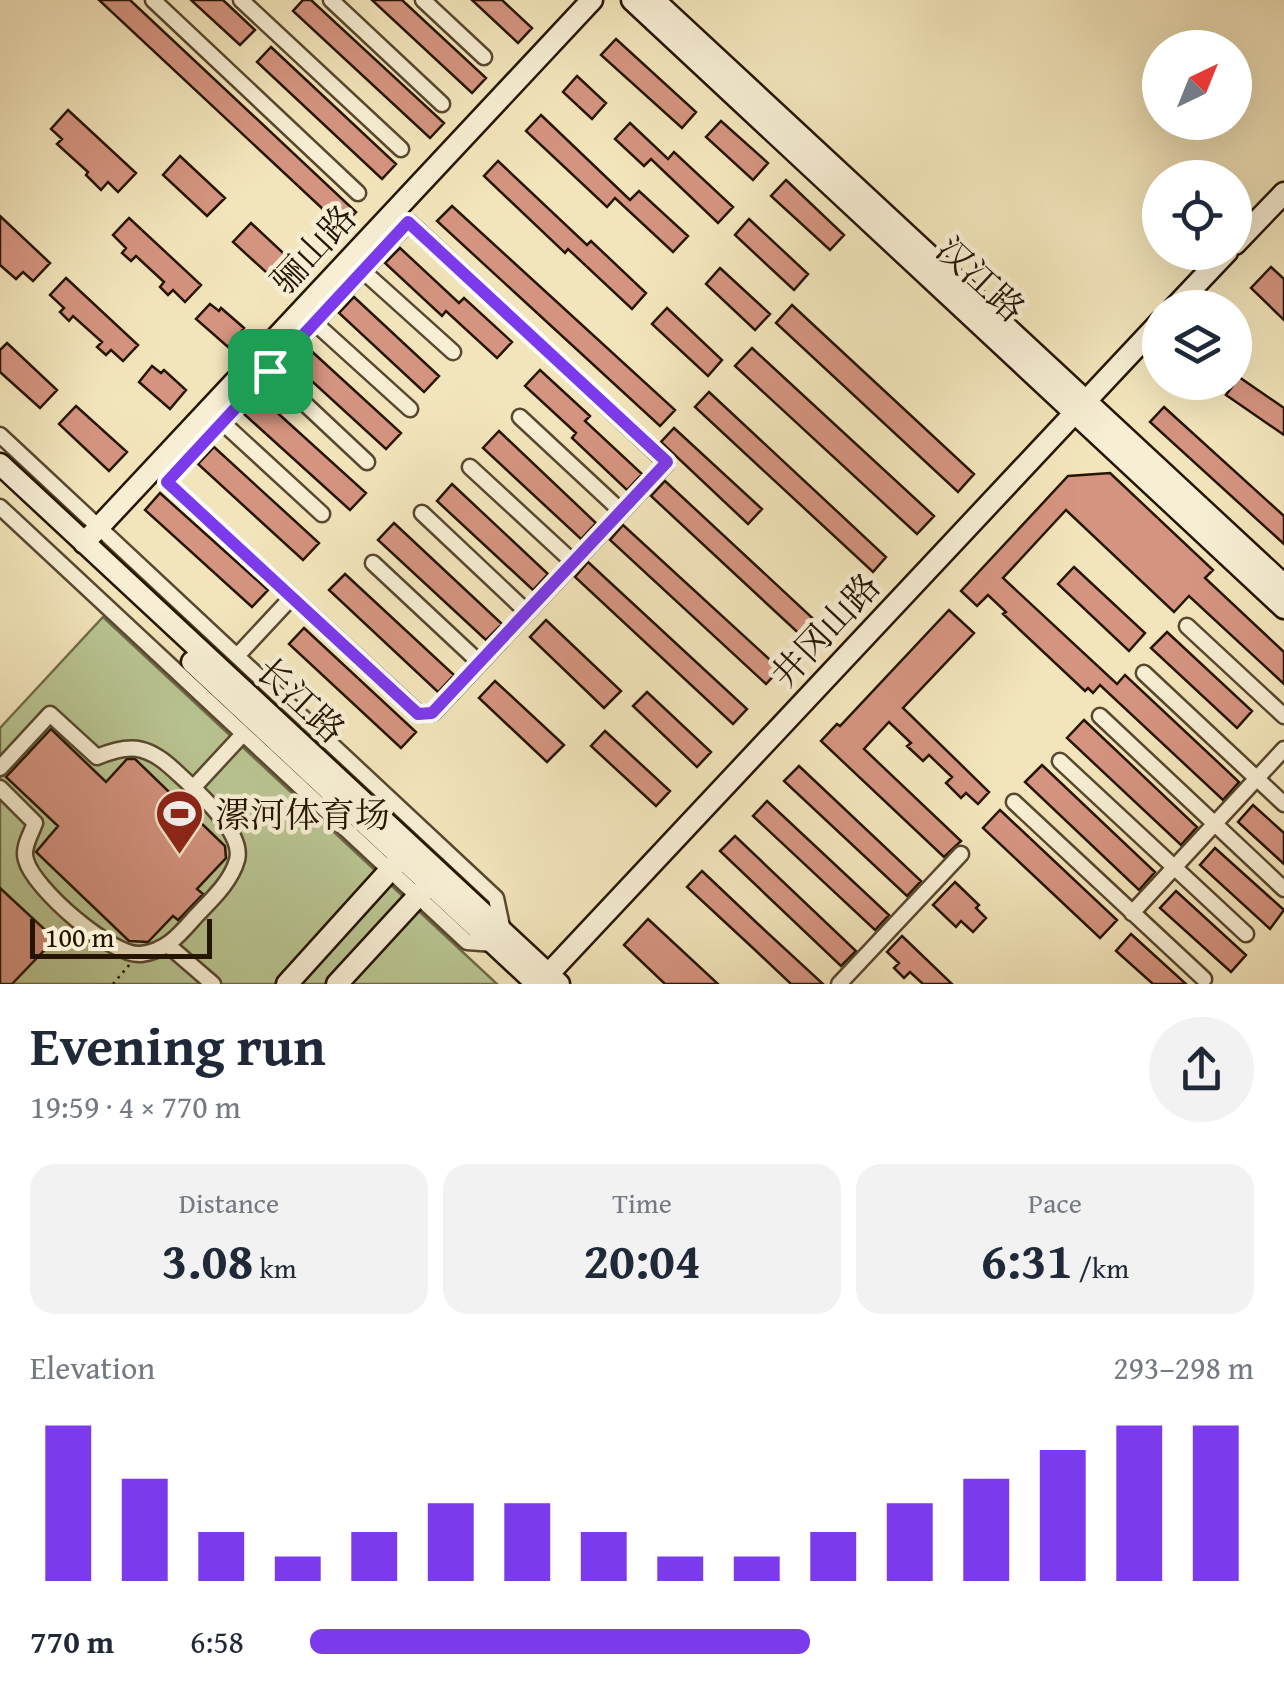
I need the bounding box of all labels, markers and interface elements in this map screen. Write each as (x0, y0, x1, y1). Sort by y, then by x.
north arrow (1142, 30, 1252, 140)
map controls (1142, 30, 1252, 400)
button: locate (1142, 160, 1252, 270)
street label: 骊山路 (259, 193, 367, 305)
street label: 汉江路 (925, 225, 1037, 333)
button: layers (1142, 290, 1252, 400)
pin (228, 329, 313, 414)
icon: arrive (243, 344, 298, 399)
street label: 井冈山路 (759, 561, 891, 699)
street label: 长江路 (245, 646, 357, 754)
sports icon: 漯河体育场 (154, 788, 206, 856)
place label: 漯河体育场 (215, 789, 390, 840)
scale bar (30, 914, 212, 958)
text: 100 m (45, 916, 114, 957)
text: Evening run (30, 1005, 326, 1085)
button: share (1149, 1017, 1254, 1122)
text: 19:59 · 4 × 770 m (30, 1083, 241, 1130)
text: Distance (179, 1182, 279, 1223)
text: Time (612, 1182, 672, 1223)
text: Pace (1028, 1182, 1082, 1223)
text: 3.08 (161, 1223, 253, 1296)
text: 20:04 (583, 1223, 701, 1296)
text: 6:31 (981, 1223, 1073, 1296)
text: km (253, 1247, 297, 1288)
text: /km (1073, 1247, 1129, 1288)
text: Elevation (30, 1344, 155, 1391)
text: 293–298 m (1113, 1344, 1254, 1391)
text: 770 m (30, 1618, 114, 1665)
text: 6:58 (190, 1618, 244, 1665)

